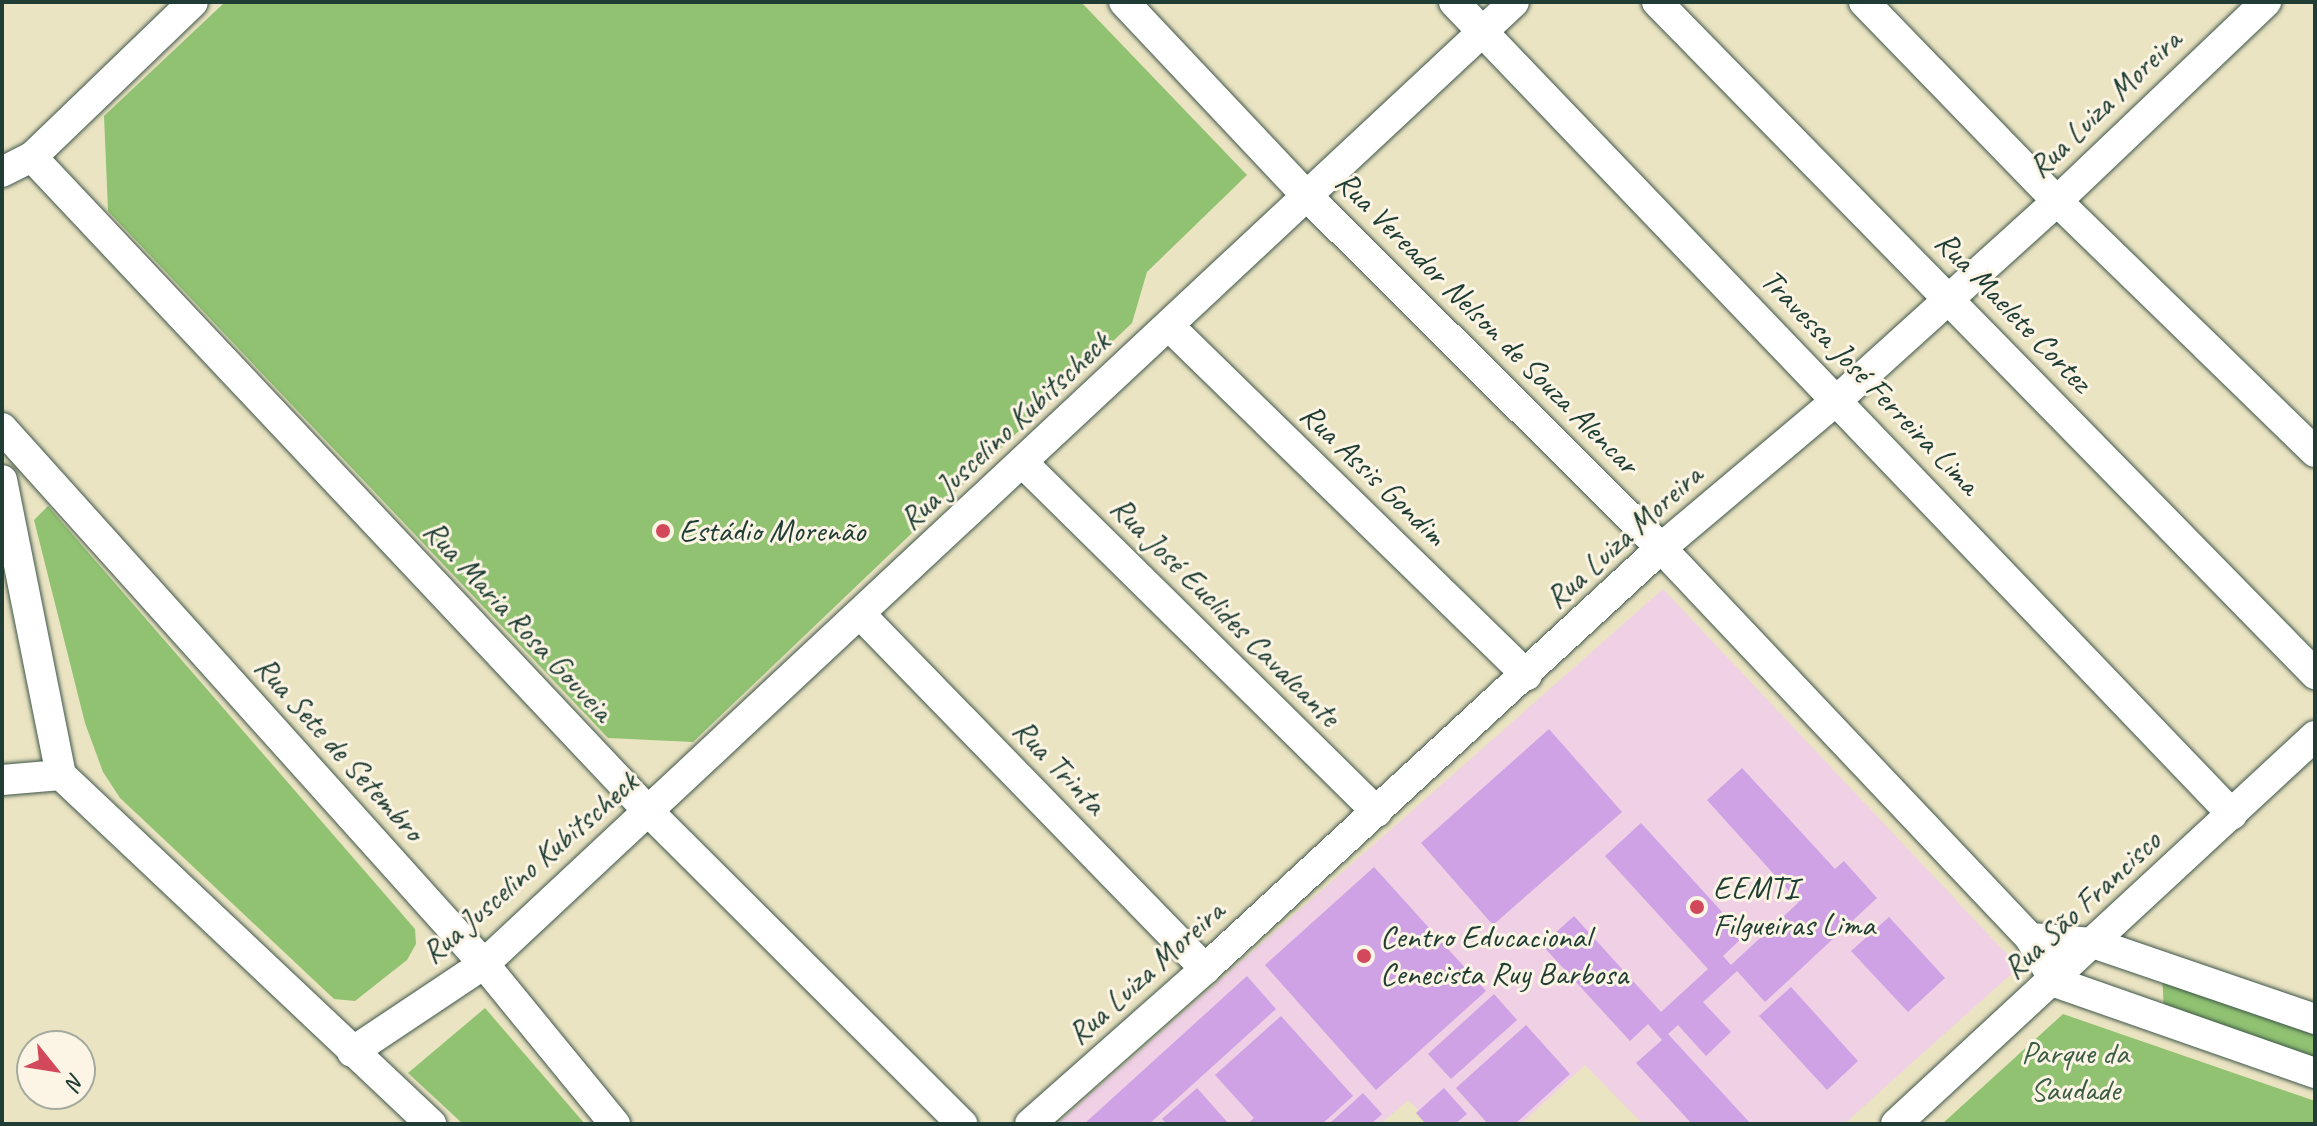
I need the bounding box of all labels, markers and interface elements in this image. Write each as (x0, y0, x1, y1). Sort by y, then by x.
street label: Rua Luiza Moreira (2021, 22, 2189, 186)
street label: Rua Vereador Nelson de Souza Alencar (1327, 163, 1647, 483)
street label: Rua Maelete Cortez (1926, 223, 2100, 401)
street label: Travessa José Ferreira Lima (1752, 261, 1988, 503)
street label: Rua Juscelino Kubitscheck (892, 324, 1118, 538)
street label: Rua Assis Gondim (1292, 396, 1454, 554)
street label: Rua Luiza Moreira (1538, 457, 1710, 617)
street label: Rua José Euclides Cavalcante (1102, 489, 1348, 735)
street label: Rua Maria Rosa Gouveia (415, 512, 621, 730)
place label: Estádio Morenão (679, 512, 865, 550)
marker: Estádio Morenão (654, 522, 672, 540)
street label: Rua Sete de Setembro (246, 648, 432, 850)
street label: Rua Trinta (1005, 712, 1113, 822)
street label: Rua Juscelino Kubitscheck (414, 764, 646, 972)
street label: Rua São Francisco (1995, 822, 2169, 988)
place label: EEMTI Filgueiras Lima (1713, 870, 1873, 945)
street label: Rua Luiza Moreira (1060, 893, 1232, 1053)
marker: EEMTI Filgueiras Lima (1688, 898, 1706, 916)
place label: Centro Educacional Cenecista Ruy Barbosa (1380, 919, 1629, 994)
marker: Centro Educacional Cenecista Ruy Barbosa (1355, 947, 1373, 965)
north arrow (16, 1030, 96, 1110)
park label: Parque da Saudade (2021, 1035, 2129, 1110)
text: N (60, 1068, 91, 1094)

